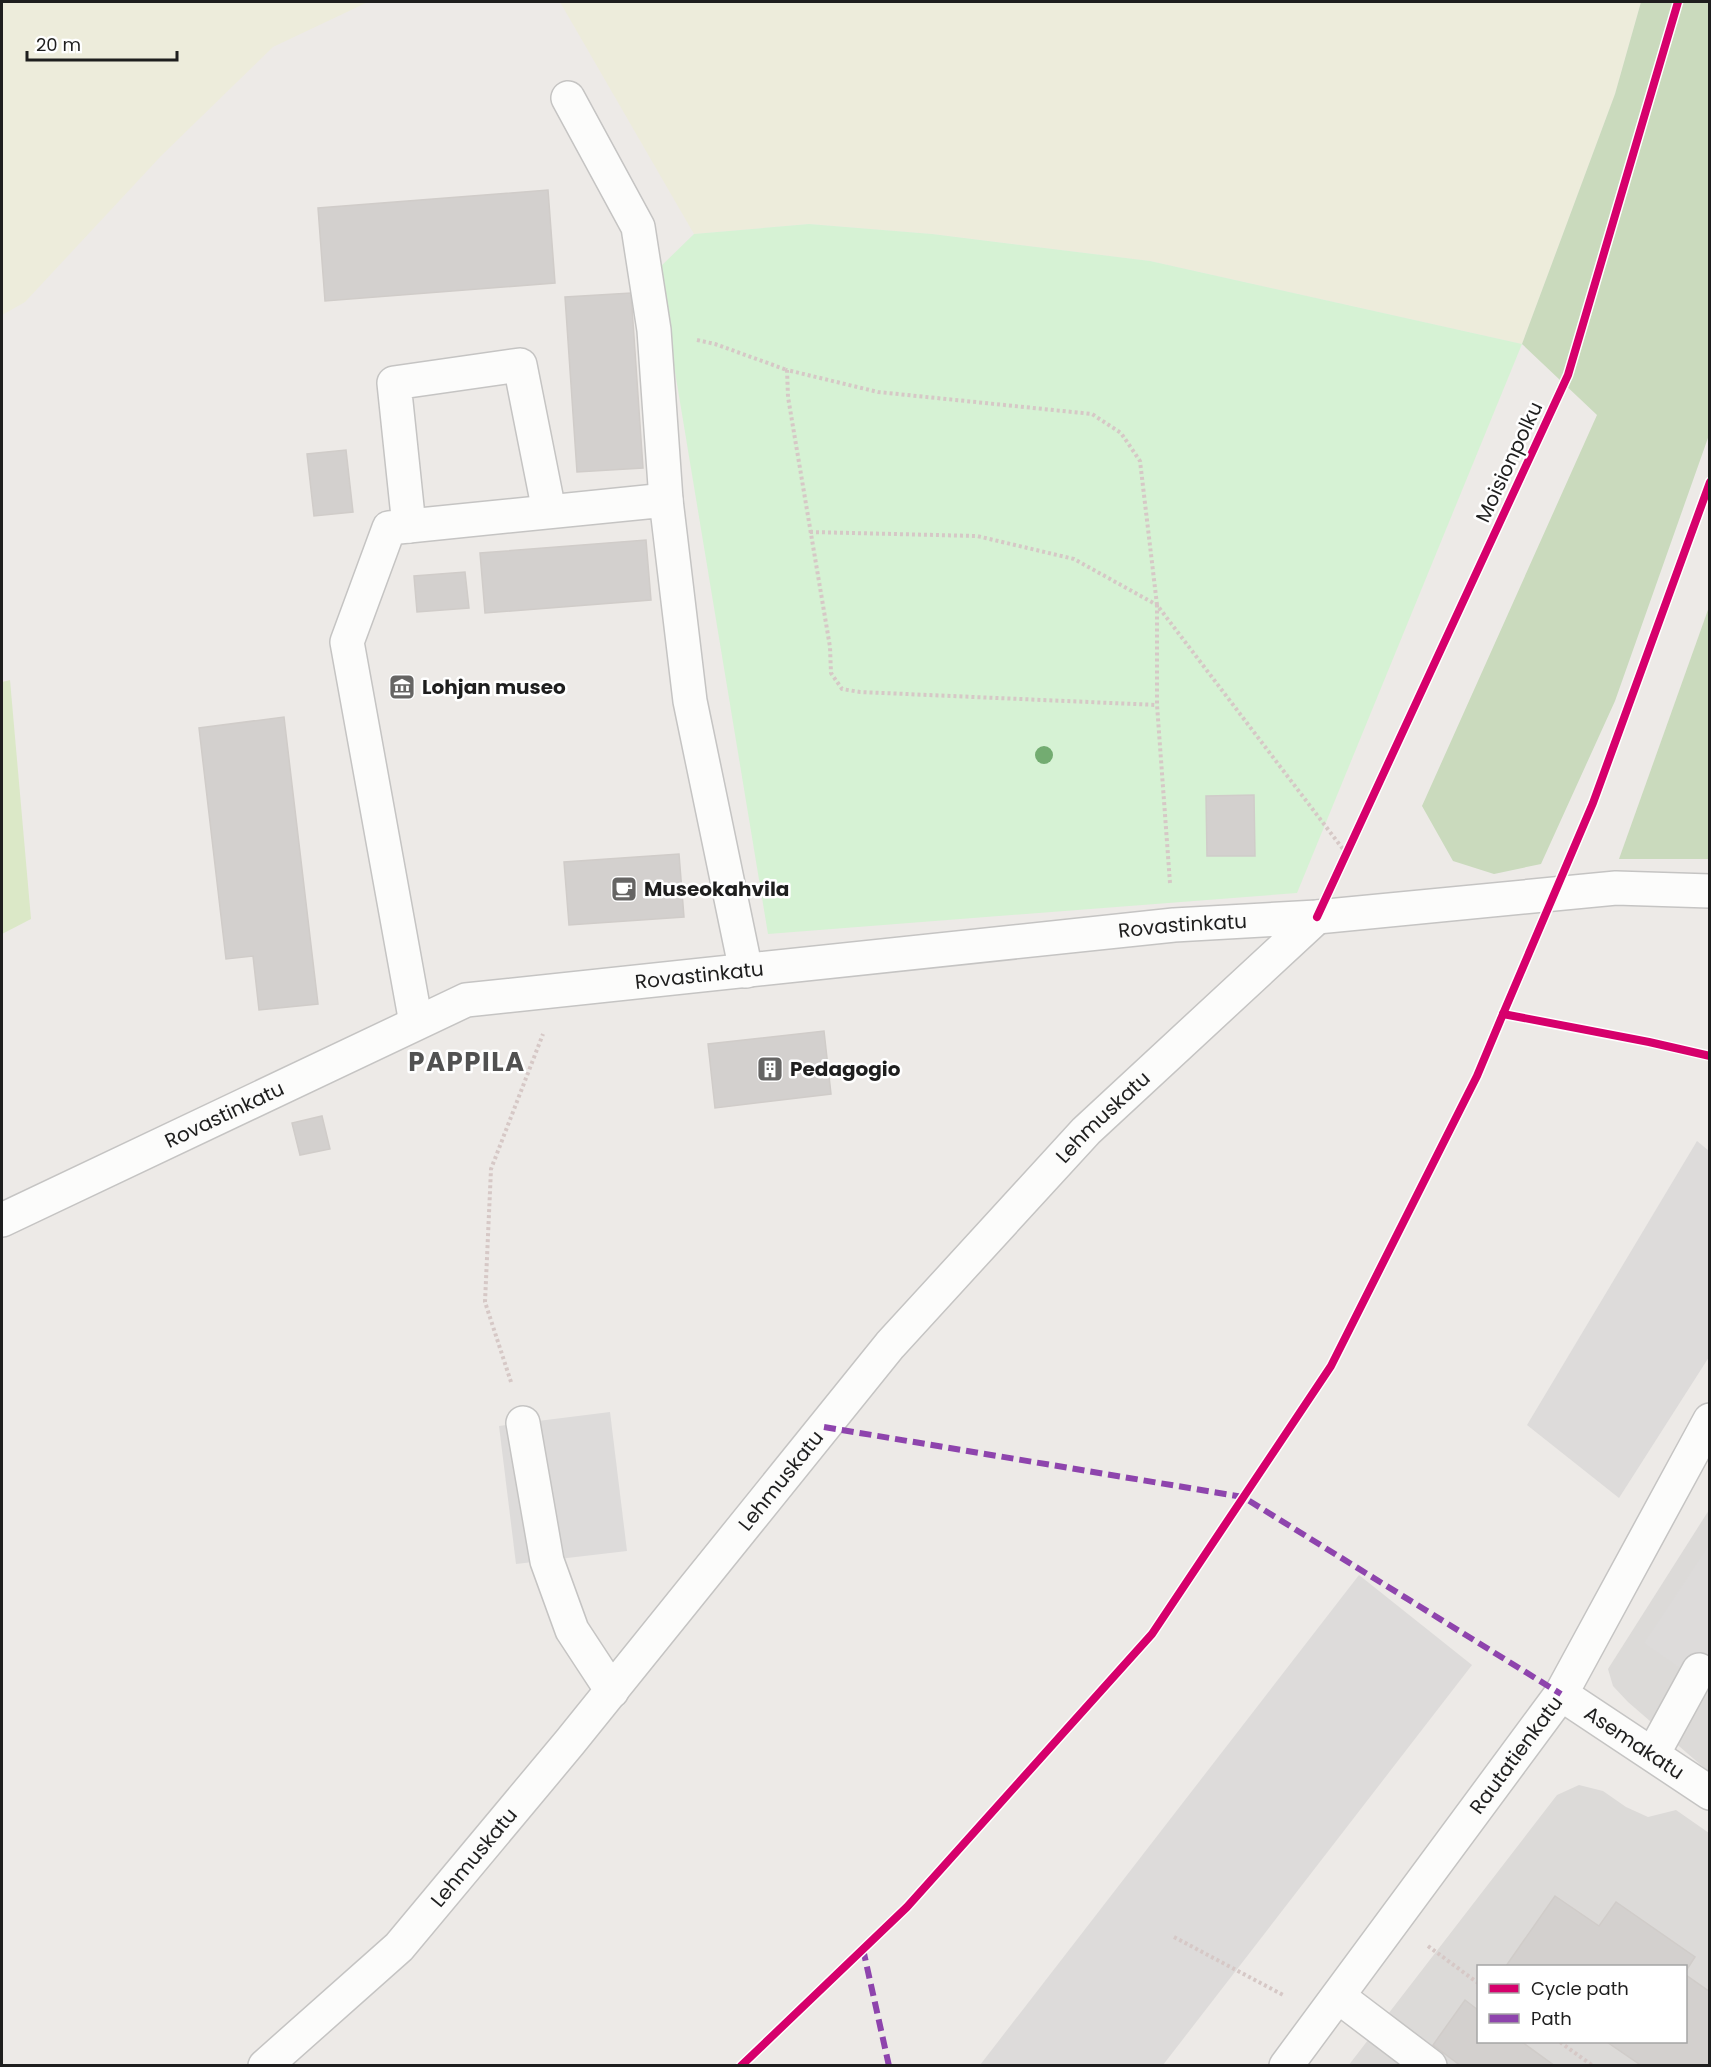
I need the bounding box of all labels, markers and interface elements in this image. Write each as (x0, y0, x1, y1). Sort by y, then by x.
scale bar (27, 24, 177, 62)
text: 20 m (36, 32, 81, 57)
street label: Moisionpolku (1469, 397, 1549, 527)
museum icon: Lohjan museo (387, 672, 417, 702)
place label: Lohjan museo (422, 673, 566, 701)
cafe icon: Museokahvila (609, 874, 639, 904)
place label: Museokahvila (644, 875, 789, 903)
street label: Rovastinkatu (1117, 907, 1248, 945)
street label: Rovastinkatu (633, 955, 765, 996)
district label: PAPPILA (408, 1044, 526, 1080)
building icon: Pedagogio (755, 1054, 785, 1084)
place label: Pedagogio (790, 1055, 901, 1083)
street label: Lehmuskatu (1049, 1065, 1156, 1169)
street label: Rovastinkatu (160, 1074, 289, 1155)
street label: Lehmuskatu (732, 1424, 830, 1537)
street label: Rautatienkatu (1463, 1690, 1569, 1820)
street label: Asemakatu (1579, 1699, 1690, 1786)
street label: Lehmuskatu (424, 1802, 524, 1913)
legend (1477, 1965, 1687, 2043)
text: Cycle path (1531, 1976, 1629, 2001)
text: Path (1531, 2006, 1572, 2031)

